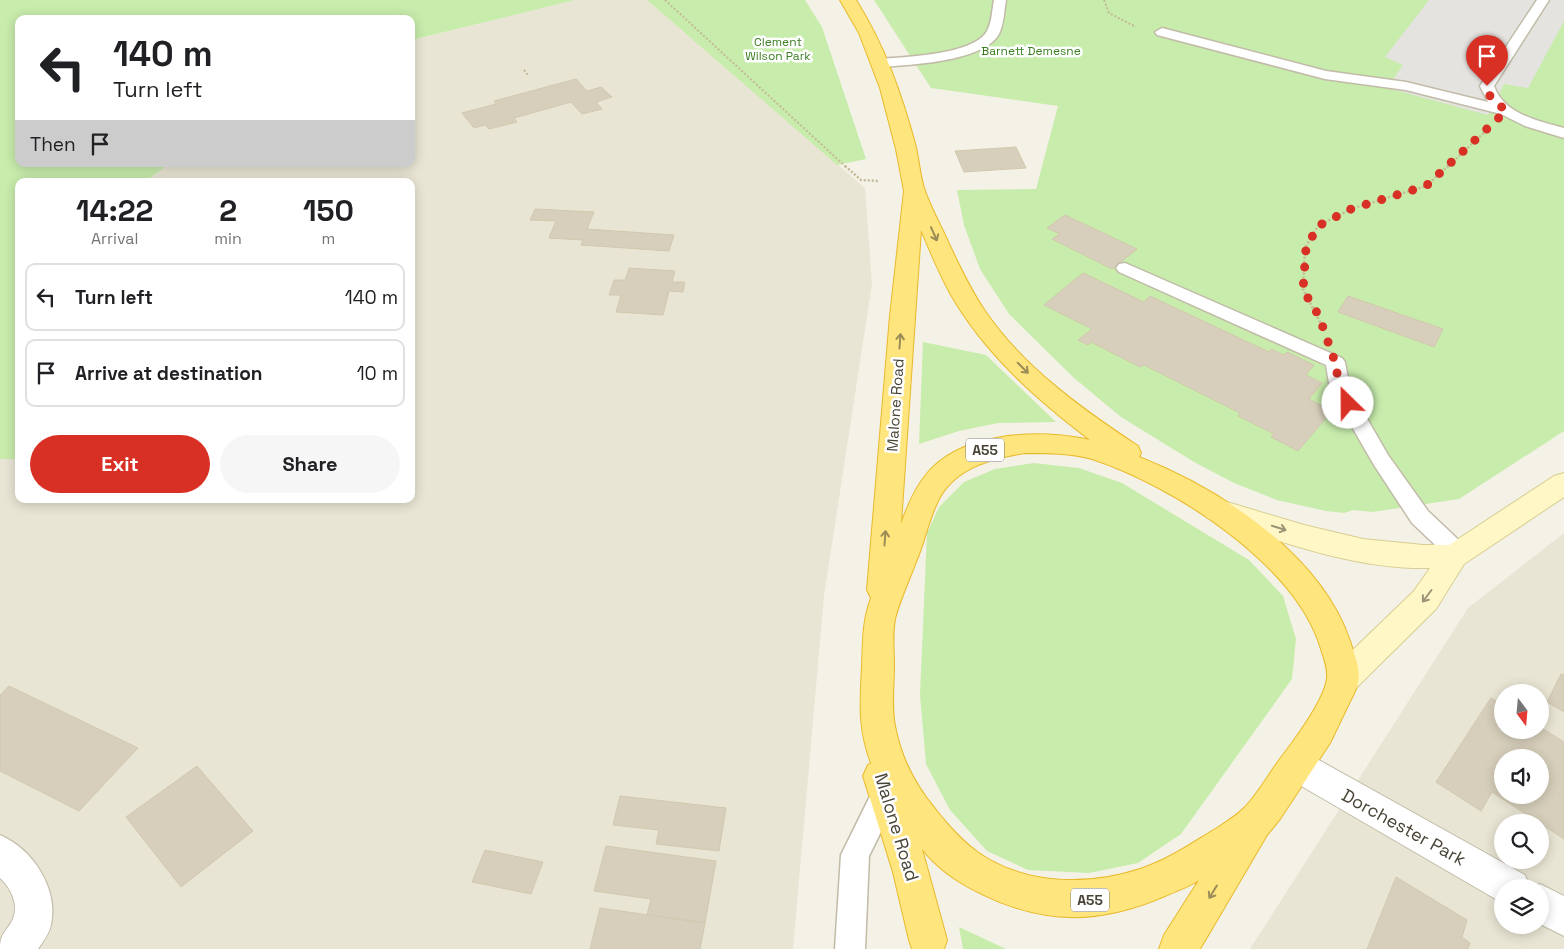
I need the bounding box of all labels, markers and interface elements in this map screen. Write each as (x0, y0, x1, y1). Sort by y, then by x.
text: 140 m (113, 32, 213, 76)
park label: Clement Wilson Park (745, 34, 811, 64)
icon: left (30, 35, 95, 100)
pin (1466, 35, 1508, 86)
icon: arrive (1473, 42, 1501, 70)
park label: Barnett Demesne (981, 43, 1081, 59)
text: Turn left (113, 75, 203, 103)
icon: arrive (86, 130, 114, 158)
text: Then (30, 132, 76, 157)
text: 14:22 (76, 191, 153, 230)
text: 2 (219, 191, 237, 230)
text: 150 (303, 191, 354, 230)
one-way arrow (929, 226, 939, 241)
text: Arrival (91, 228, 138, 249)
text: min (214, 228, 242, 249)
text: m (322, 228, 335, 249)
icon: left (32, 283, 60, 311)
text: Turn left (75, 285, 153, 310)
text: 140 m (345, 285, 398, 310)
one-way arrow (895, 334, 904, 350)
street label: Malone Road (882, 358, 908, 452)
icon: arrive (32, 359, 60, 387)
text: Arrive at destination (75, 361, 263, 386)
text: 10 m (357, 361, 398, 386)
one-way arrow (1017, 362, 1029, 374)
position arrow (1321, 376, 1373, 428)
button: Exit (30, 435, 210, 493)
button: Share (220, 435, 400, 493)
road number: A55 (966, 438, 1004, 462)
one-way arrow (1271, 524, 1287, 534)
one-way arrow (881, 531, 890, 547)
one-way arrow (1422, 589, 1432, 603)
north arrow (1494, 684, 1549, 739)
map controls (1494, 684, 1549, 934)
button: sound (1494, 749, 1549, 804)
street label: Malone Road (870, 770, 924, 884)
street label: Dorchester Park (1338, 783, 1471, 871)
button: search (1494, 814, 1549, 869)
button: layers (1494, 879, 1549, 934)
one-way arrow (1208, 884, 1218, 898)
road number: A55 (1071, 888, 1109, 912)

